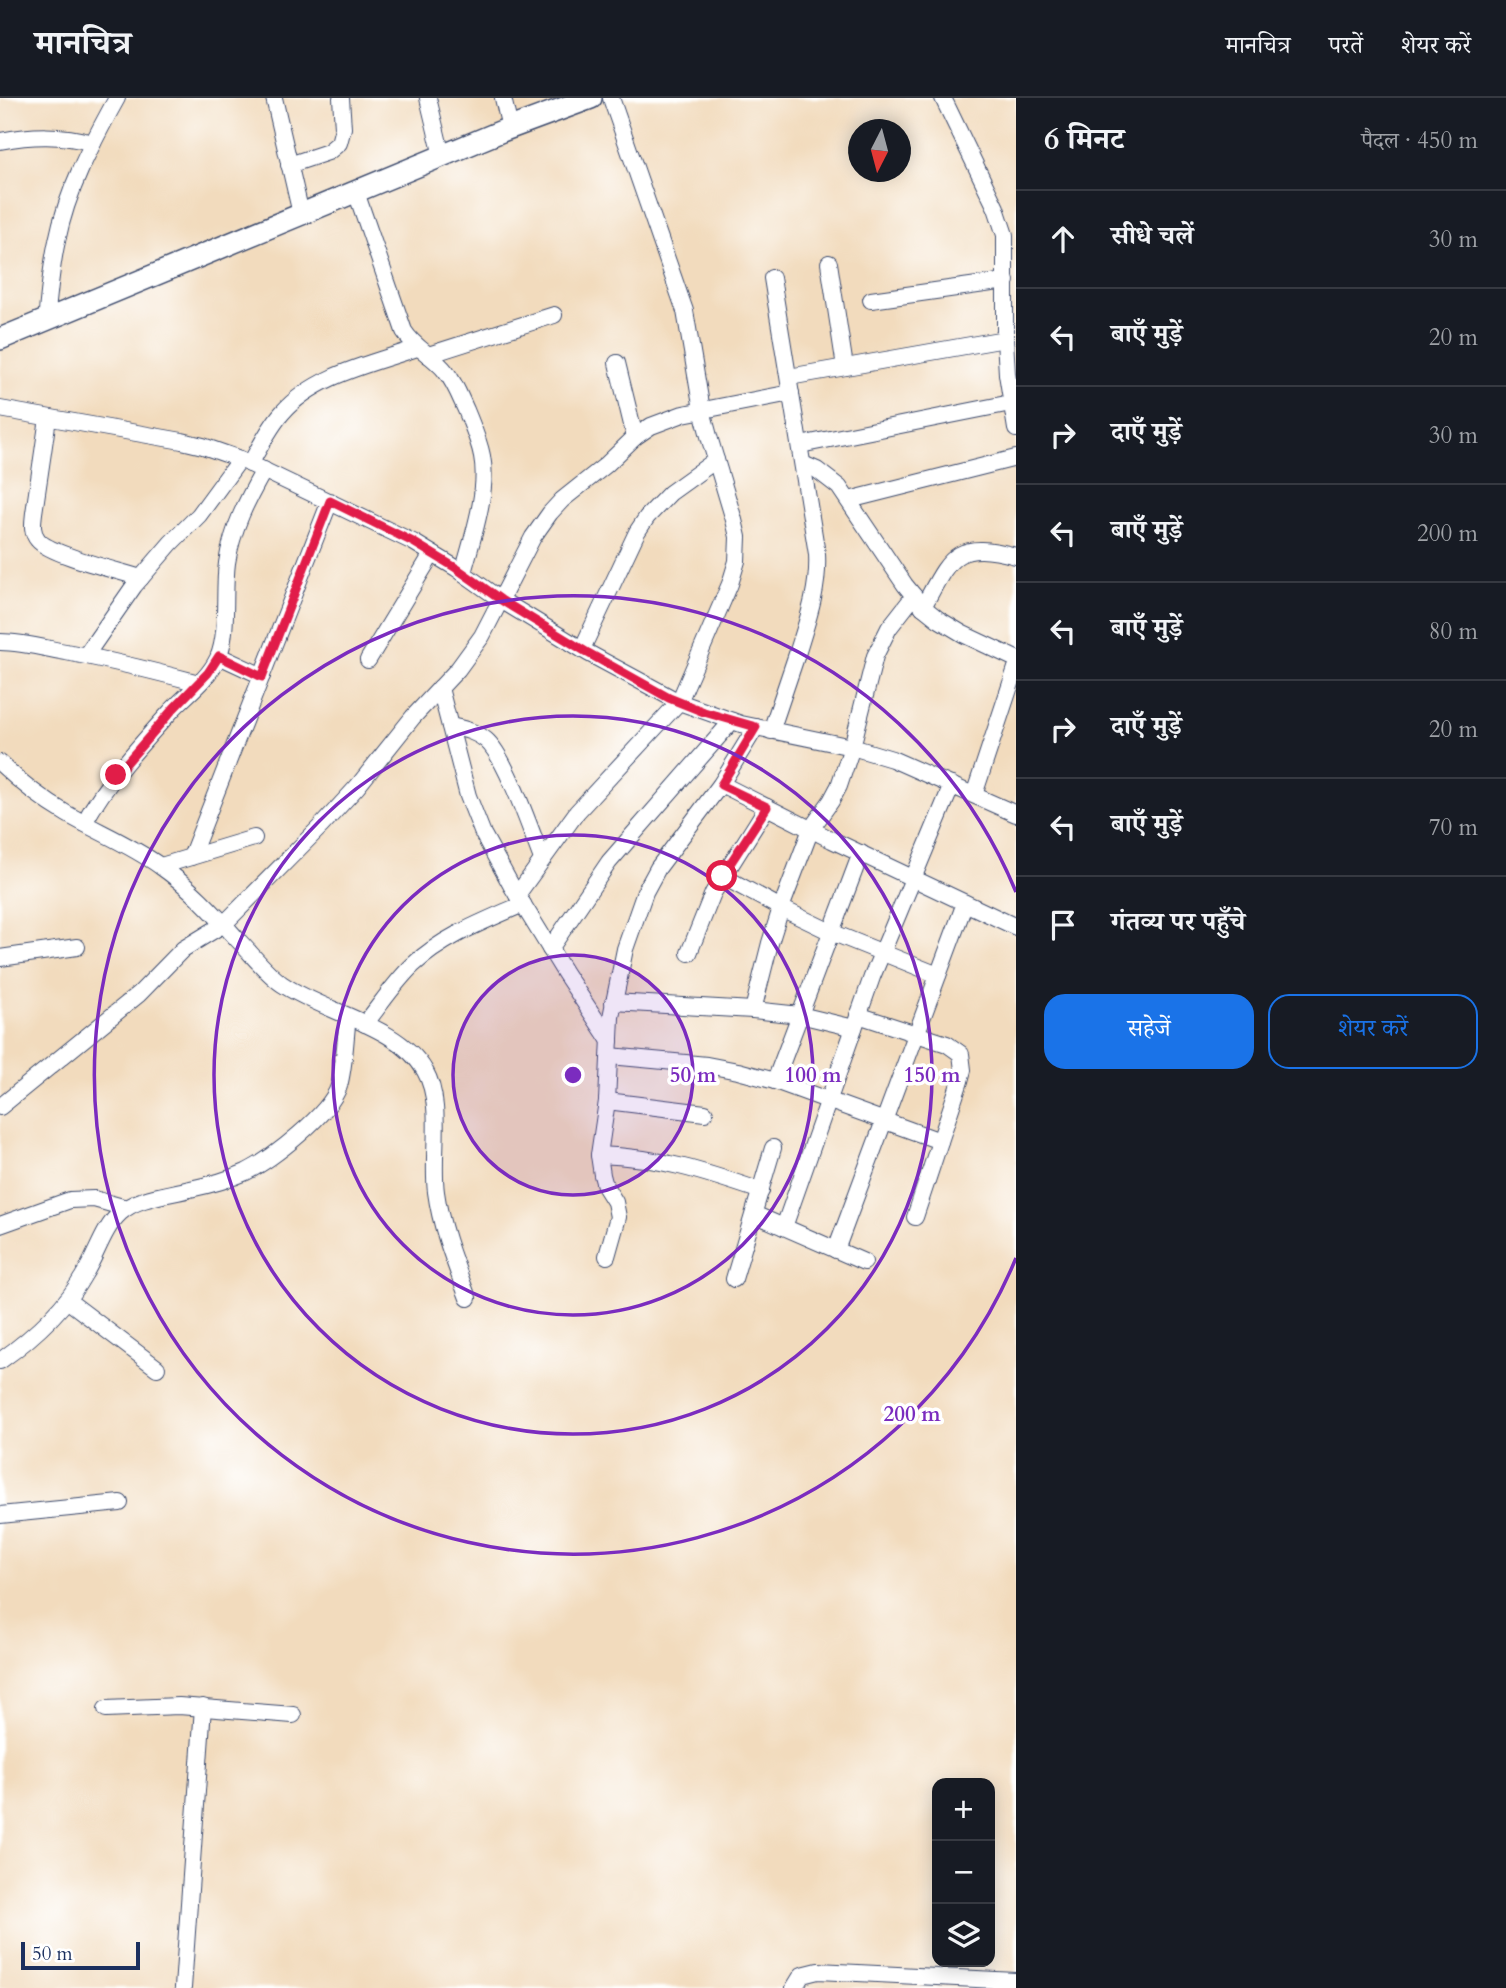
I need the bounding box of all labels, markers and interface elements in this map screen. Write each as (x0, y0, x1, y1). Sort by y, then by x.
text: मानचित्र (35, 21, 131, 66)
text: मानचित्र (1226, 29, 1291, 62)
text: परतें (1329, 29, 1363, 62)
text: शेयर करें (1401, 29, 1471, 62)
north arrow (848, 119, 911, 182)
text: 6 मिनट (1044, 119, 1124, 160)
text: पैदल · 450 m (1361, 125, 1478, 156)
text: सीधे चलें (1111, 218, 1193, 253)
icon: ahead (1044, 220, 1082, 258)
text: 30 m (1429, 224, 1478, 255)
text: बाएँ मुड़ें (1111, 316, 1182, 351)
icon: left (1044, 318, 1082, 356)
text: 20 m (1429, 322, 1478, 353)
text: दाएँ मुड़ें (1111, 414, 1182, 449)
icon: right (1044, 416, 1082, 454)
text: 30 m (1429, 420, 1478, 451)
text: बाएँ मुड़ें (1111, 512, 1182, 547)
icon: left (1044, 514, 1082, 552)
text: 200 m (1417, 518, 1478, 549)
text: बाएँ मुड़ें (1111, 610, 1182, 645)
icon: left (1044, 612, 1082, 650)
text: 80 m (1429, 616, 1478, 647)
text: दाएँ मुड़ें (1111, 708, 1182, 743)
icon: right (1044, 710, 1082, 748)
text: 20 m (1429, 714, 1478, 745)
route end (100, 759, 131, 790)
text: बाएँ मुड़ें (1111, 806, 1182, 841)
icon: left (1044, 808, 1082, 846)
text: 70 m (1429, 812, 1478, 843)
route start (706, 860, 737, 891)
text: गंतव्य पर पहुँचे (1111, 904, 1245, 939)
icon: arrive (1044, 906, 1082, 944)
button: सहेजें (1044, 994, 1254, 1069)
button: शेयर करें (1268, 994, 1478, 1069)
text: 50 m (670, 1061, 717, 1090)
text: 100 m (784, 1061, 842, 1090)
text: 150 m (903, 1061, 961, 1090)
centre of rings (561, 1063, 585, 1087)
text: 200 m (883, 1400, 941, 1429)
map controls (932, 1778, 995, 1967)
button: + (932, 1778, 995, 1841)
button: − (932, 1841, 995, 1904)
button: layers (932, 1904, 995, 1967)
scale bar (21, 1939, 140, 1971)
text: 50 m (32, 1941, 73, 1967)

